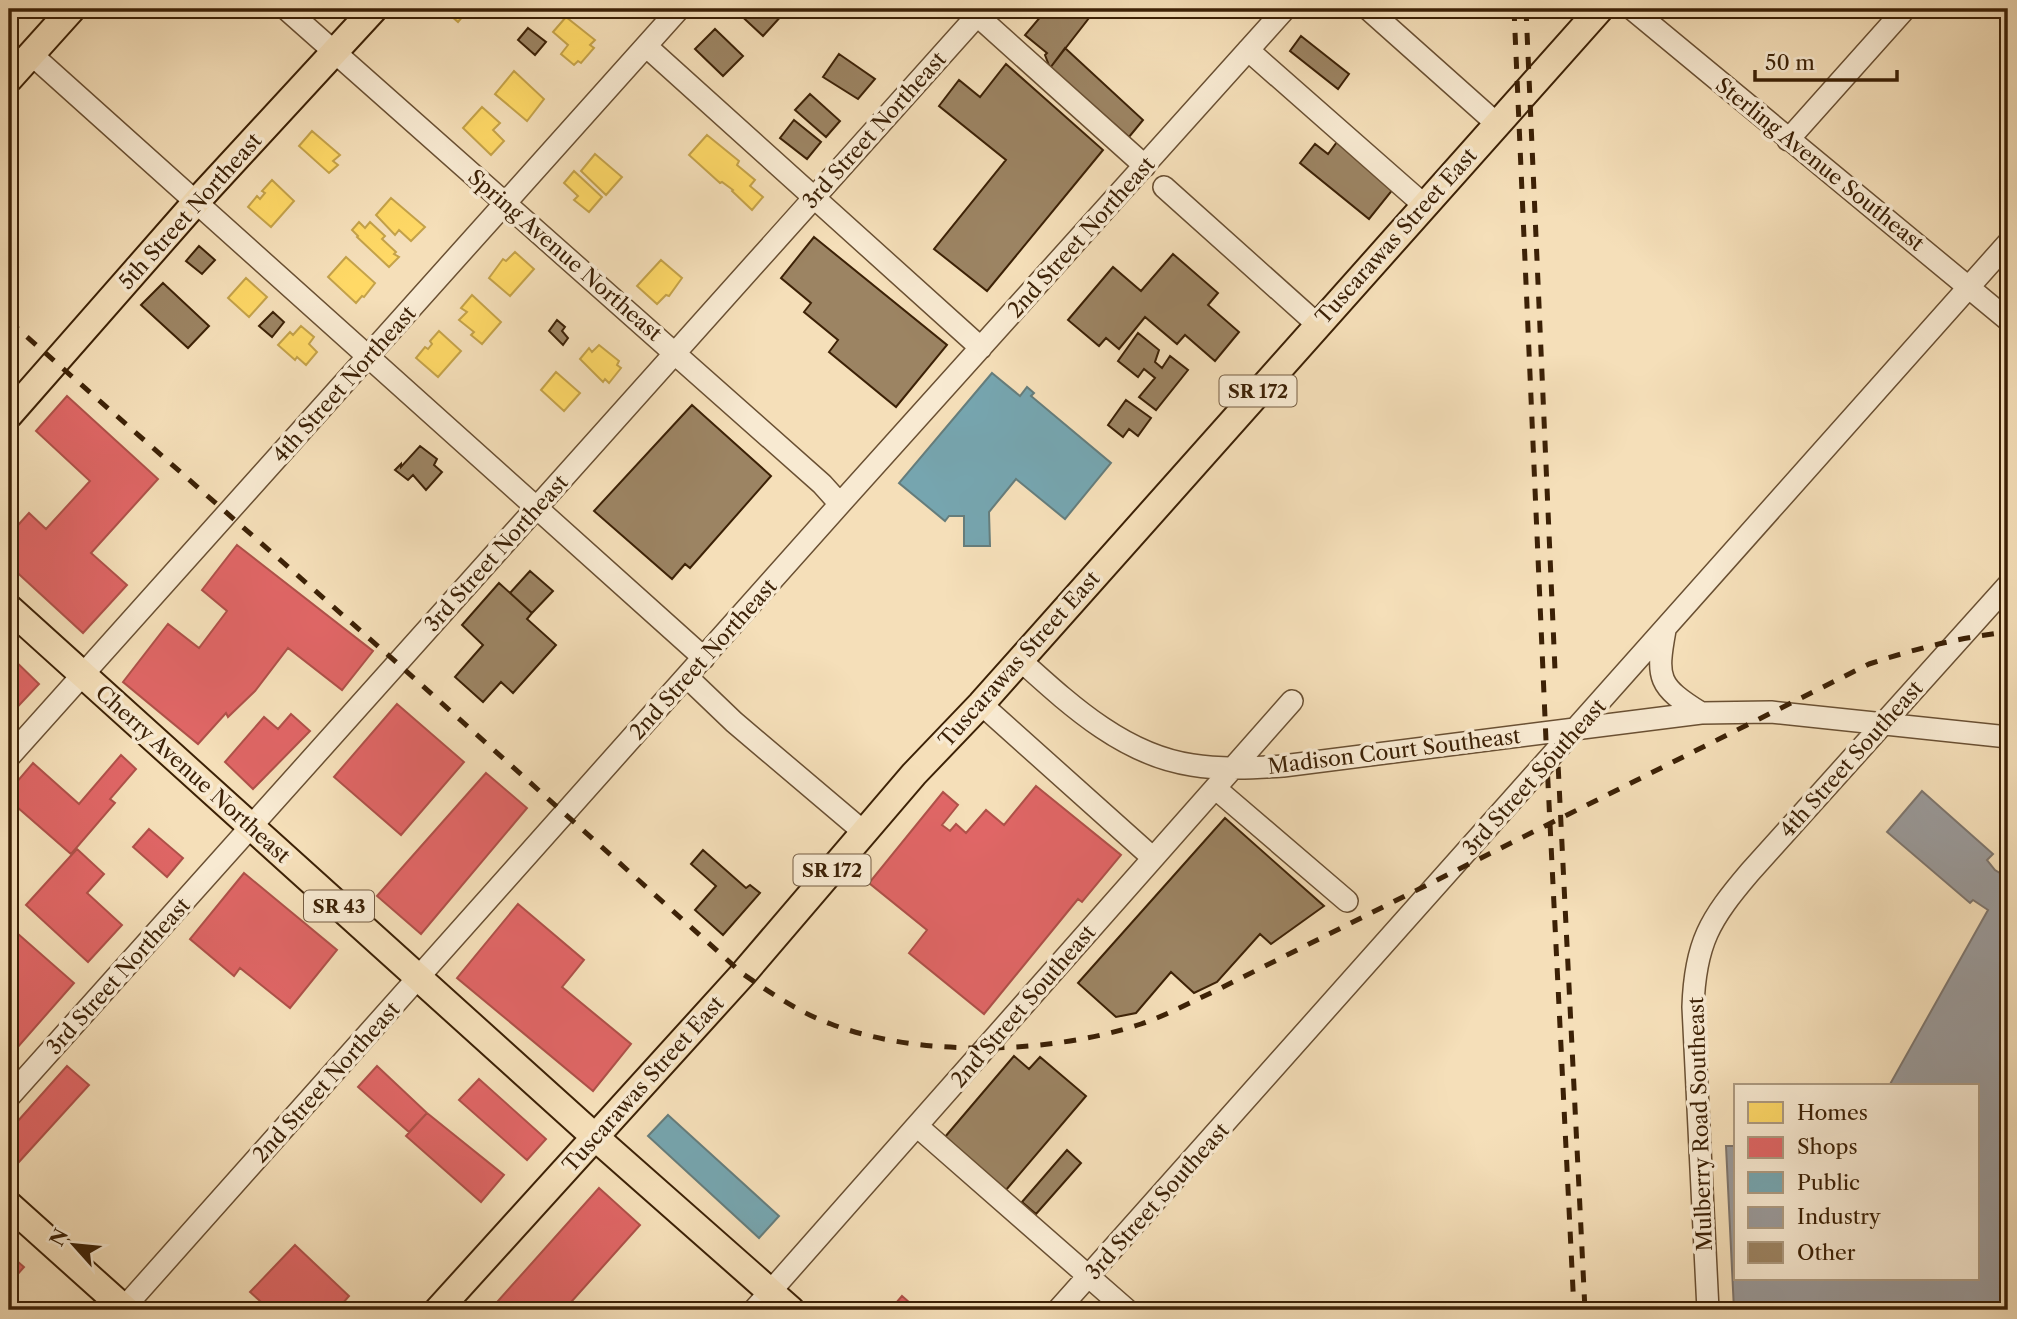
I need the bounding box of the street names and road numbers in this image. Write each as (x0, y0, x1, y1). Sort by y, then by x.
street label: 3rd Street Northeast (797, 46, 951, 213)
street label: Sterling Avenue Southeast (1711, 72, 1930, 256)
street label: 5th Street Northeast (113, 128, 267, 294)
street label: Tuscarawas Street East (1310, 142, 1482, 329)
street label: 2nd Street Northeast (1002, 151, 1160, 322)
street label: Spring Avenue Northeast (463, 164, 667, 346)
street label: 4th Street Northeast (267, 300, 421, 467)
road number: SR 172 (1220, 376, 1296, 406)
street label: 3rd Street Northeast (419, 469, 573, 636)
street label: Tuscarawas Street East (933, 565, 1105, 752)
street label: 2nd Street Northeast (624, 573, 782, 744)
street label: 4th Street Southeast (1774, 675, 1928, 842)
street label: Cherry Avenue Northeast (91, 680, 296, 868)
street label: 3rd Street Southeast (1457, 693, 1611, 860)
street label: Madison Court Southeast (1266, 723, 1522, 779)
road number: SR 172 (794, 855, 870, 886)
road number: SR 43 (304, 890, 374, 922)
street label: 3rd Street Northeast (41, 892, 195, 1059)
street label: 2nd Street Southeast (946, 919, 1101, 1092)
street label: Tuscarawas Street East (557, 990, 729, 1177)
street label: 2nd Street Northeast (247, 996, 405, 1167)
street label: Mulberry Road Southeast (1683, 996, 1717, 1252)
street label: 3rd Street Southeast (1080, 1117, 1234, 1284)

